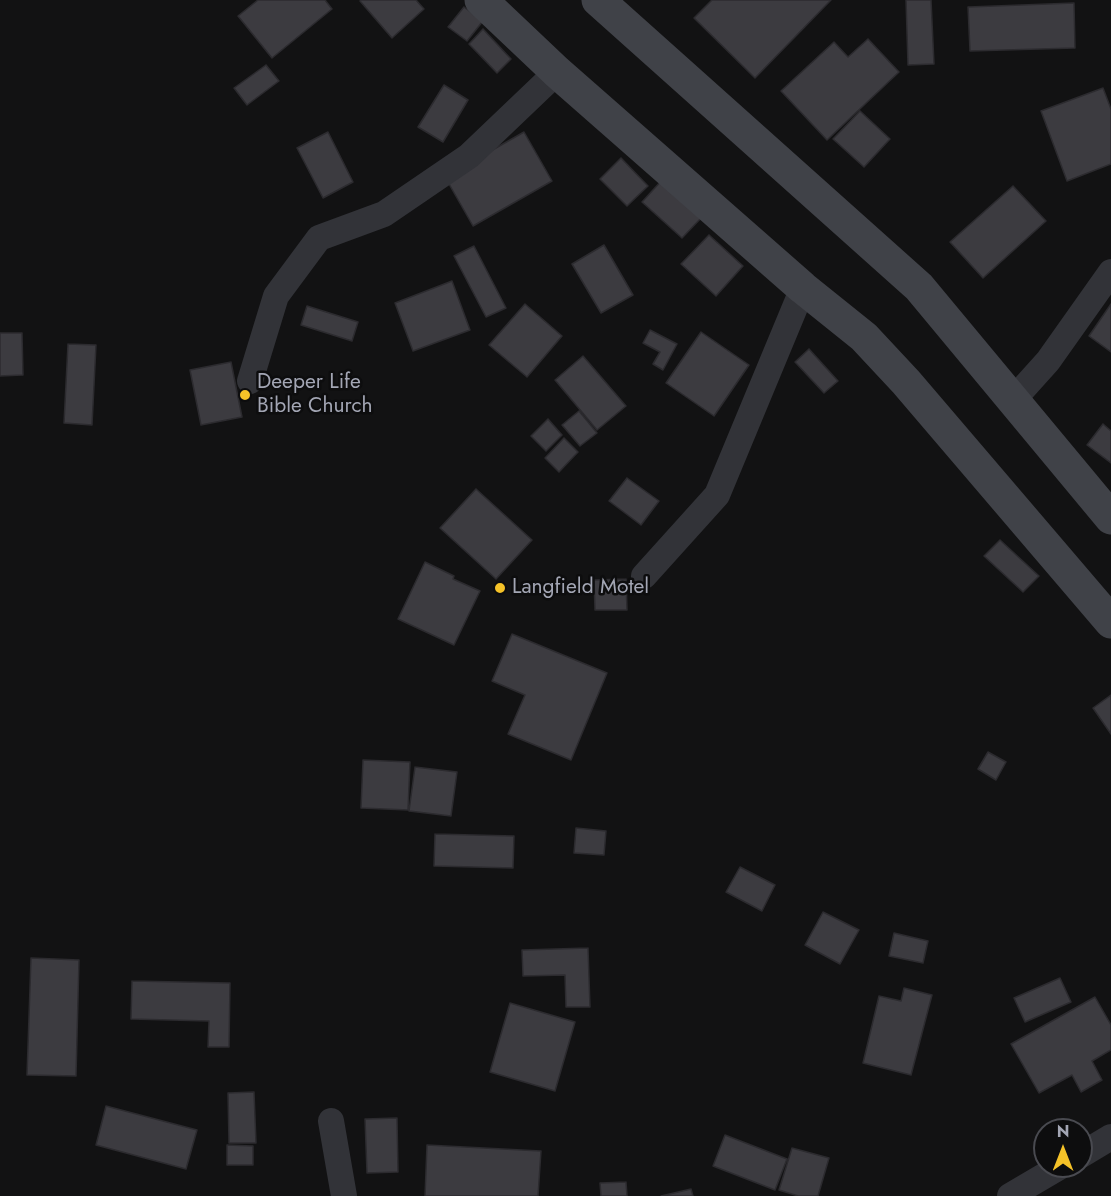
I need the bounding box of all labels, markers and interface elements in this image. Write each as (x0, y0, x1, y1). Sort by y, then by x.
place label: Deeper Life Bible Church (257, 370, 372, 420)
marker: Deeper Life Bible Church (238, 388, 252, 402)
place label: Langfield Motel (512, 575, 649, 601)
marker: Langfield Motel (493, 581, 507, 595)
north arrow (1033, 1118, 1093, 1178)
text: N (1057, 1120, 1069, 1143)

